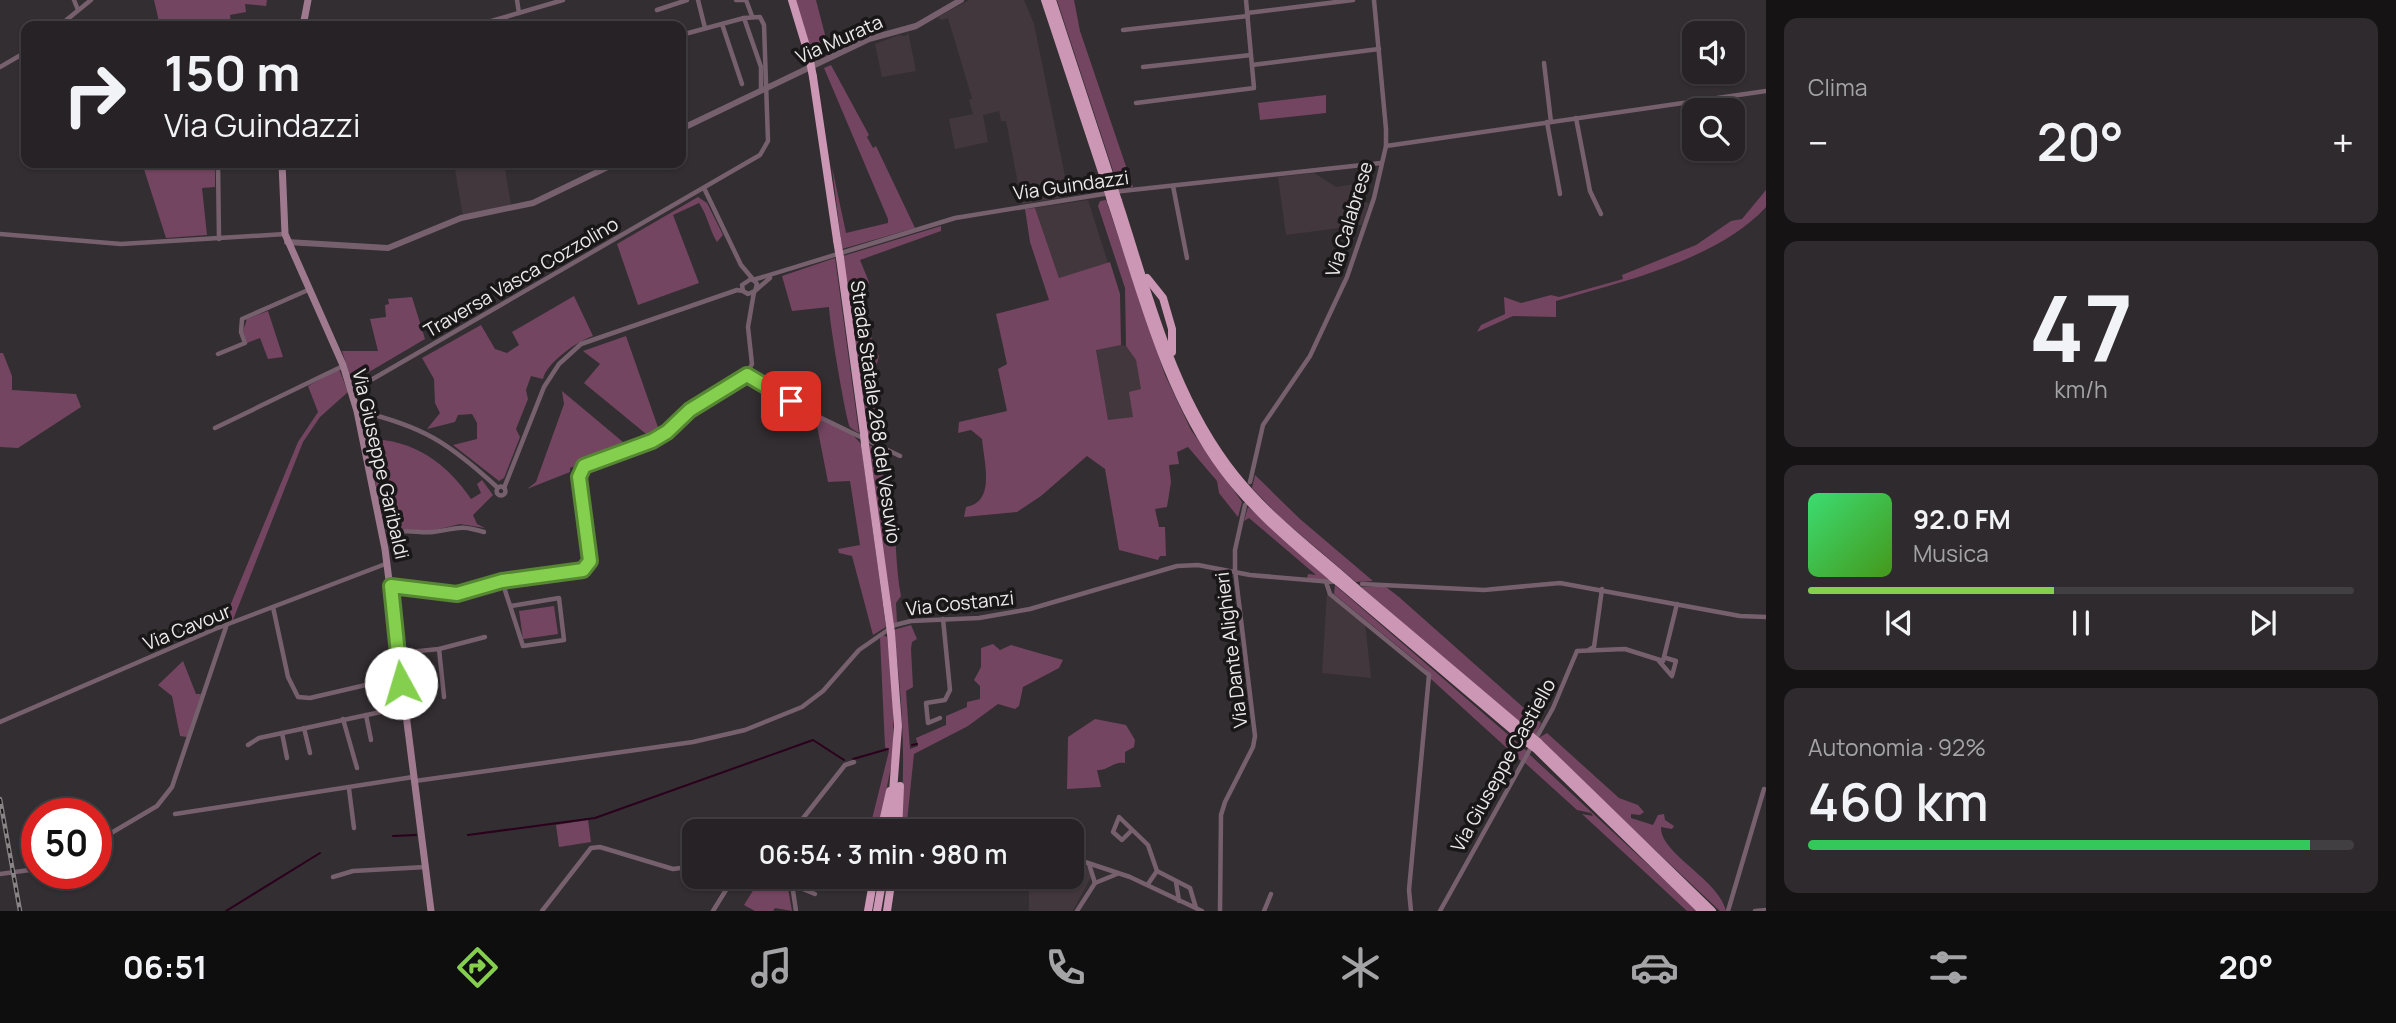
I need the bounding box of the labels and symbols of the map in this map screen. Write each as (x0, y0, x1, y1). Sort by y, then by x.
street label: Via Murata (792, 8, 886, 70)
street label: Via Calabrese (1319, 158, 1379, 280)
street label: Via Guindazzi (1011, 164, 1131, 206)
street label: Traversa Vasca Cozzolino (419, 211, 623, 343)
street label: Strada Statale 268 del Vesuvio (845, 279, 907, 545)
street label: Via Giuseppe Garibaldi (346, 366, 416, 562)
pin (761, 371, 821, 431)
street label: Via Dante Alighieri (1209, 571, 1253, 729)
street label: Via Costanzi (905, 584, 1015, 622)
street label: Via Cavour (139, 598, 235, 656)
position arrow (364, 646, 438, 720)
street label: Via Giuseppe Castiello (1444, 674, 1562, 856)
speed limit sign: 50 (21, 798, 112, 889)

